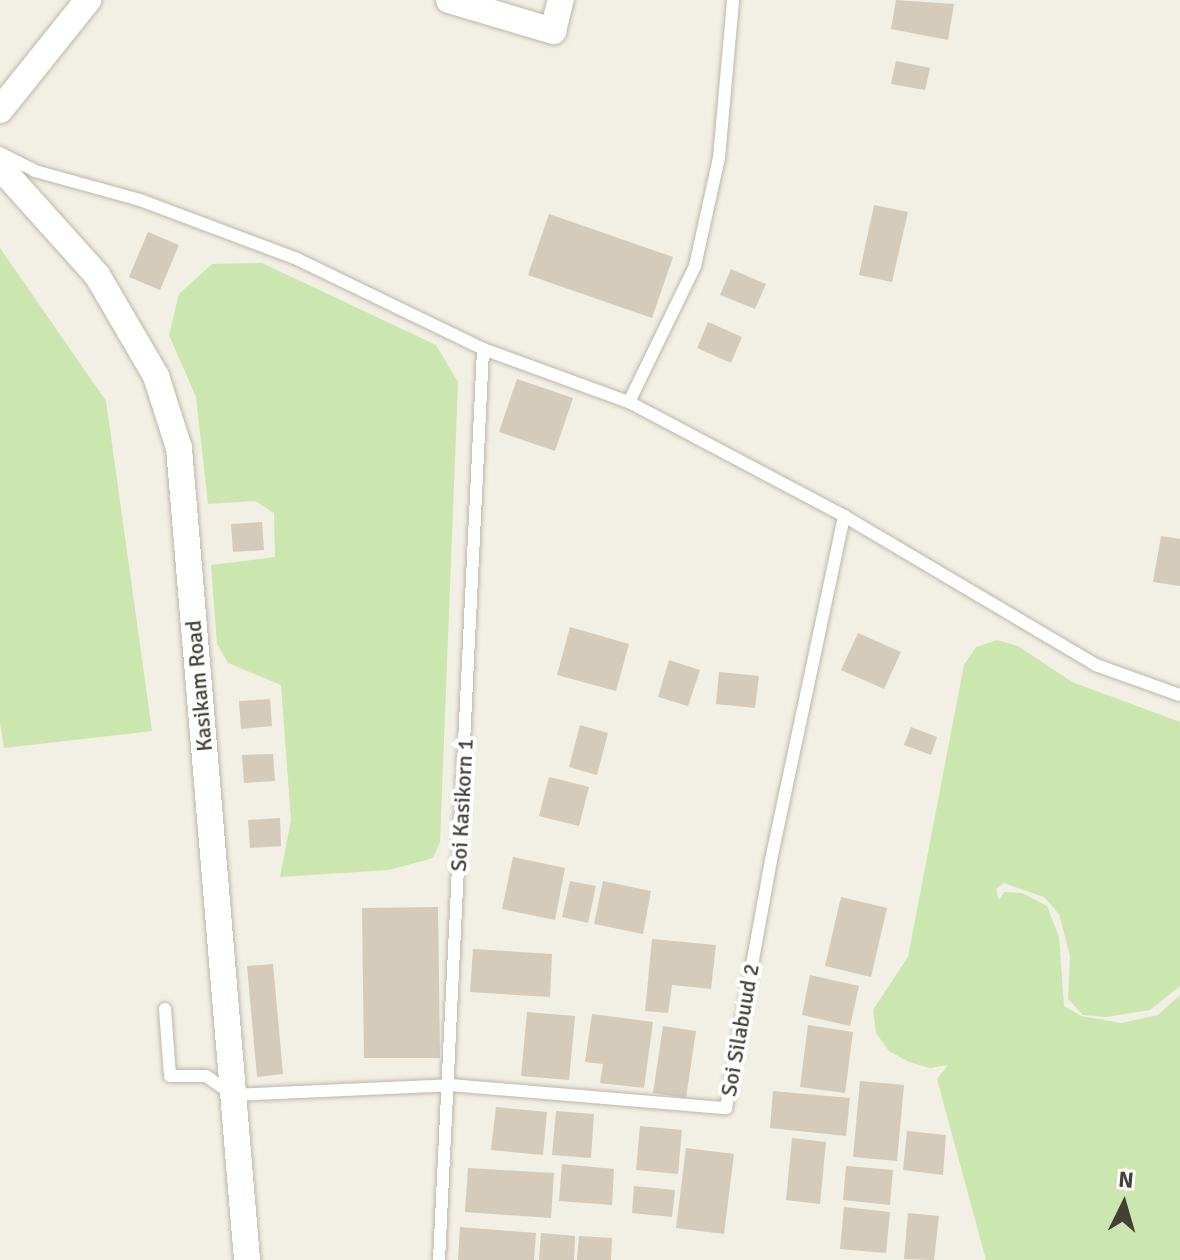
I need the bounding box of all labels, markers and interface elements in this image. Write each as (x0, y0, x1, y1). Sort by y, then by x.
street label: Kasikam Road (180, 619, 218, 753)
street label: Soi Kasikorn 1 (445, 738, 479, 872)
street label: Soi Silabuud 2 (715, 962, 765, 1098)
north arrow (1084, 1164, 1164, 1244)
text: N (1117, 1165, 1135, 1194)

